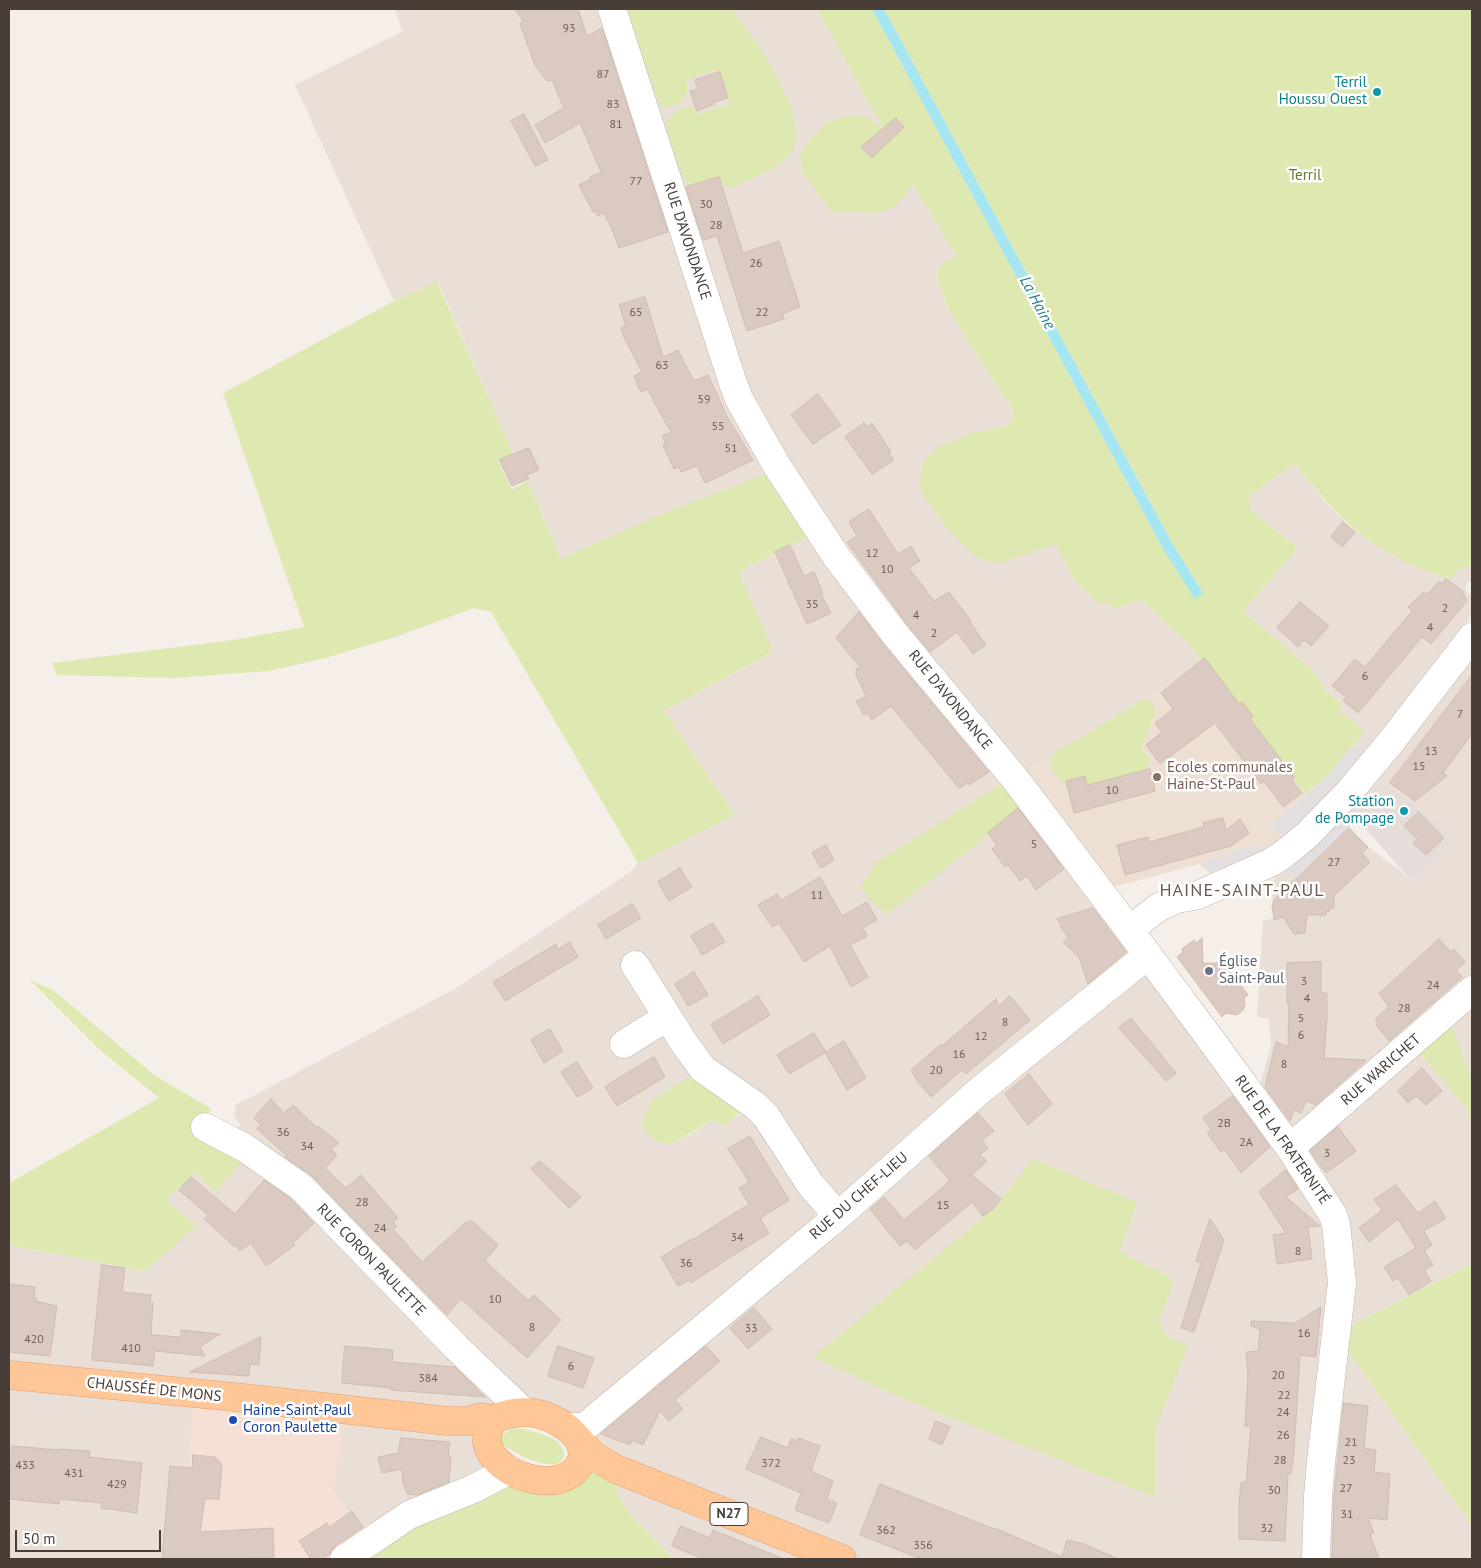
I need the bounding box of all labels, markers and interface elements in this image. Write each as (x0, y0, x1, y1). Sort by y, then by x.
house number: 93 (562, 22, 576, 36)
house number: 87 (596, 68, 610, 82)
place label: Terril Houssu Ouest (1279, 74, 1367, 109)
marker: Terril Houssu Ouest (1371, 86, 1383, 98)
house number: 83 (606, 98, 620, 112)
house number: 81 (609, 118, 623, 132)
park label: Terril (1289, 167, 1321, 185)
house number: 77 (629, 175, 643, 189)
street label: RUE D'AVONDANCE (659, 180, 715, 302)
house number: 30 (699, 198, 713, 212)
house number: 28 (709, 219, 723, 233)
house number: 26 (749, 257, 763, 271)
water label: La Haine (1015, 273, 1059, 333)
house number: 65 (629, 306, 643, 320)
house number: 22 (755, 306, 769, 320)
house number: 63 (655, 359, 669, 373)
house number: 59 (697, 393, 711, 407)
house number: 55 (711, 420, 725, 434)
house number: 51 (724, 442, 738, 456)
house number: 12 (865, 547, 879, 561)
house number: 10 (880, 563, 894, 577)
house number: 35 (805, 598, 819, 612)
house number: 2 (1442, 602, 1448, 616)
house number: 4 (913, 609, 919, 623)
house number: 4 (1427, 621, 1433, 635)
house number: 2 (931, 627, 937, 641)
street label: RUE D'AVONDANCE (904, 647, 996, 753)
house number: 6 (1362, 670, 1368, 684)
house number: 7 (1457, 708, 1463, 722)
house number: 13 (1424, 745, 1438, 759)
place label: Ecoles communales Haine-St-Paul (1167, 759, 1293, 794)
house number: 15 (1412, 760, 1426, 774)
marker: Ecoles communales Haine-St-Paul (1151, 771, 1163, 783)
house number: 10 (1105, 784, 1119, 798)
place label: Station de Pompage (1315, 793, 1394, 828)
marker: Station de Pompage (1398, 805, 1410, 817)
house number: 5 (1031, 838, 1037, 852)
house number: 27 (1327, 856, 1341, 870)
district label: HAINE-SAINT-PAUL (1157, 880, 1327, 902)
house number: 11 (810, 889, 824, 903)
place label: Église Saint-Paul (1219, 953, 1284, 988)
marker: Église Saint-Paul (1203, 965, 1215, 977)
house number: 3 (1301, 975, 1307, 989)
house number: 24 (1426, 979, 1440, 993)
house number: 4 (1304, 992, 1310, 1006)
house number: 28 (1397, 1002, 1411, 1016)
house number: 5 (1298, 1012, 1304, 1026)
house number: 8 (1002, 1016, 1008, 1030)
house number: 6 (1298, 1029, 1304, 1043)
house number: 12 (974, 1030, 988, 1044)
street label: RUE WARICHET (1337, 1030, 1425, 1110)
house number: 16 (952, 1048, 966, 1062)
house number: 8 (1281, 1058, 1287, 1072)
house number: 20 (929, 1064, 943, 1078)
street label: RUE DE LA FRATERNITÉ (1231, 1072, 1333, 1208)
house number: 2B (1217, 1117, 1231, 1131)
house number: 36 (276, 1126, 290, 1140)
house number: 2A (1239, 1136, 1253, 1150)
house number: 34 (300, 1140, 314, 1154)
house number: 3 (1324, 1147, 1330, 1161)
street label: RUE DU CHEF-LIEU (806, 1148, 912, 1244)
house number: 28 (355, 1196, 369, 1210)
house number: 15 (936, 1199, 950, 1213)
street label: RUE CORON PAULETTE (313, 1200, 429, 1320)
house number: 24 (373, 1222, 387, 1236)
house number: 34 (730, 1231, 744, 1245)
house number: 8 (1295, 1245, 1301, 1259)
house number: 36 (679, 1257, 693, 1271)
house number: 10 (488, 1293, 502, 1307)
house number: 8 (529, 1321, 535, 1335)
house number: 33 (744, 1322, 758, 1336)
house number: 16 (1297, 1327, 1311, 1341)
house number: 420 (24, 1333, 44, 1347)
house number: 410 (121, 1342, 141, 1356)
house number: 6 (568, 1360, 574, 1374)
house number: 20 (1271, 1369, 1285, 1383)
house number: 384 (418, 1372, 438, 1386)
street label: CHAUSSÉE DE MONS (86, 1374, 222, 1406)
house number: 22 (1277, 1389, 1291, 1403)
place label: Haine-Saint-Paul Coron Paulette (243, 1402, 351, 1437)
house number: 24 (1276, 1406, 1290, 1420)
marker: Haine-Saint-Paul Coron Paulette (227, 1414, 239, 1426)
house number: 26 (1276, 1429, 1290, 1443)
house number: 21 (1344, 1436, 1358, 1450)
house number: 28 (1273, 1454, 1287, 1468)
house number: 23 (1342, 1454, 1356, 1468)
house number: 372 (761, 1457, 781, 1471)
house number: 433 (15, 1459, 35, 1473)
house number: 431 (64, 1467, 84, 1481)
house number: 429 (107, 1478, 127, 1492)
house number: 27 (1339, 1482, 1353, 1496)
house number: 30 (1267, 1484, 1281, 1498)
road number: N27 (710, 1502, 748, 1526)
house number: 31 (1340, 1508, 1354, 1522)
scale bar (18, 1520, 164, 1552)
house number: 32 (1260, 1522, 1274, 1536)
house number: 362 (876, 1524, 896, 1538)
text: 50 m (23, 1529, 56, 1548)
house number: 356 (913, 1539, 933, 1553)

